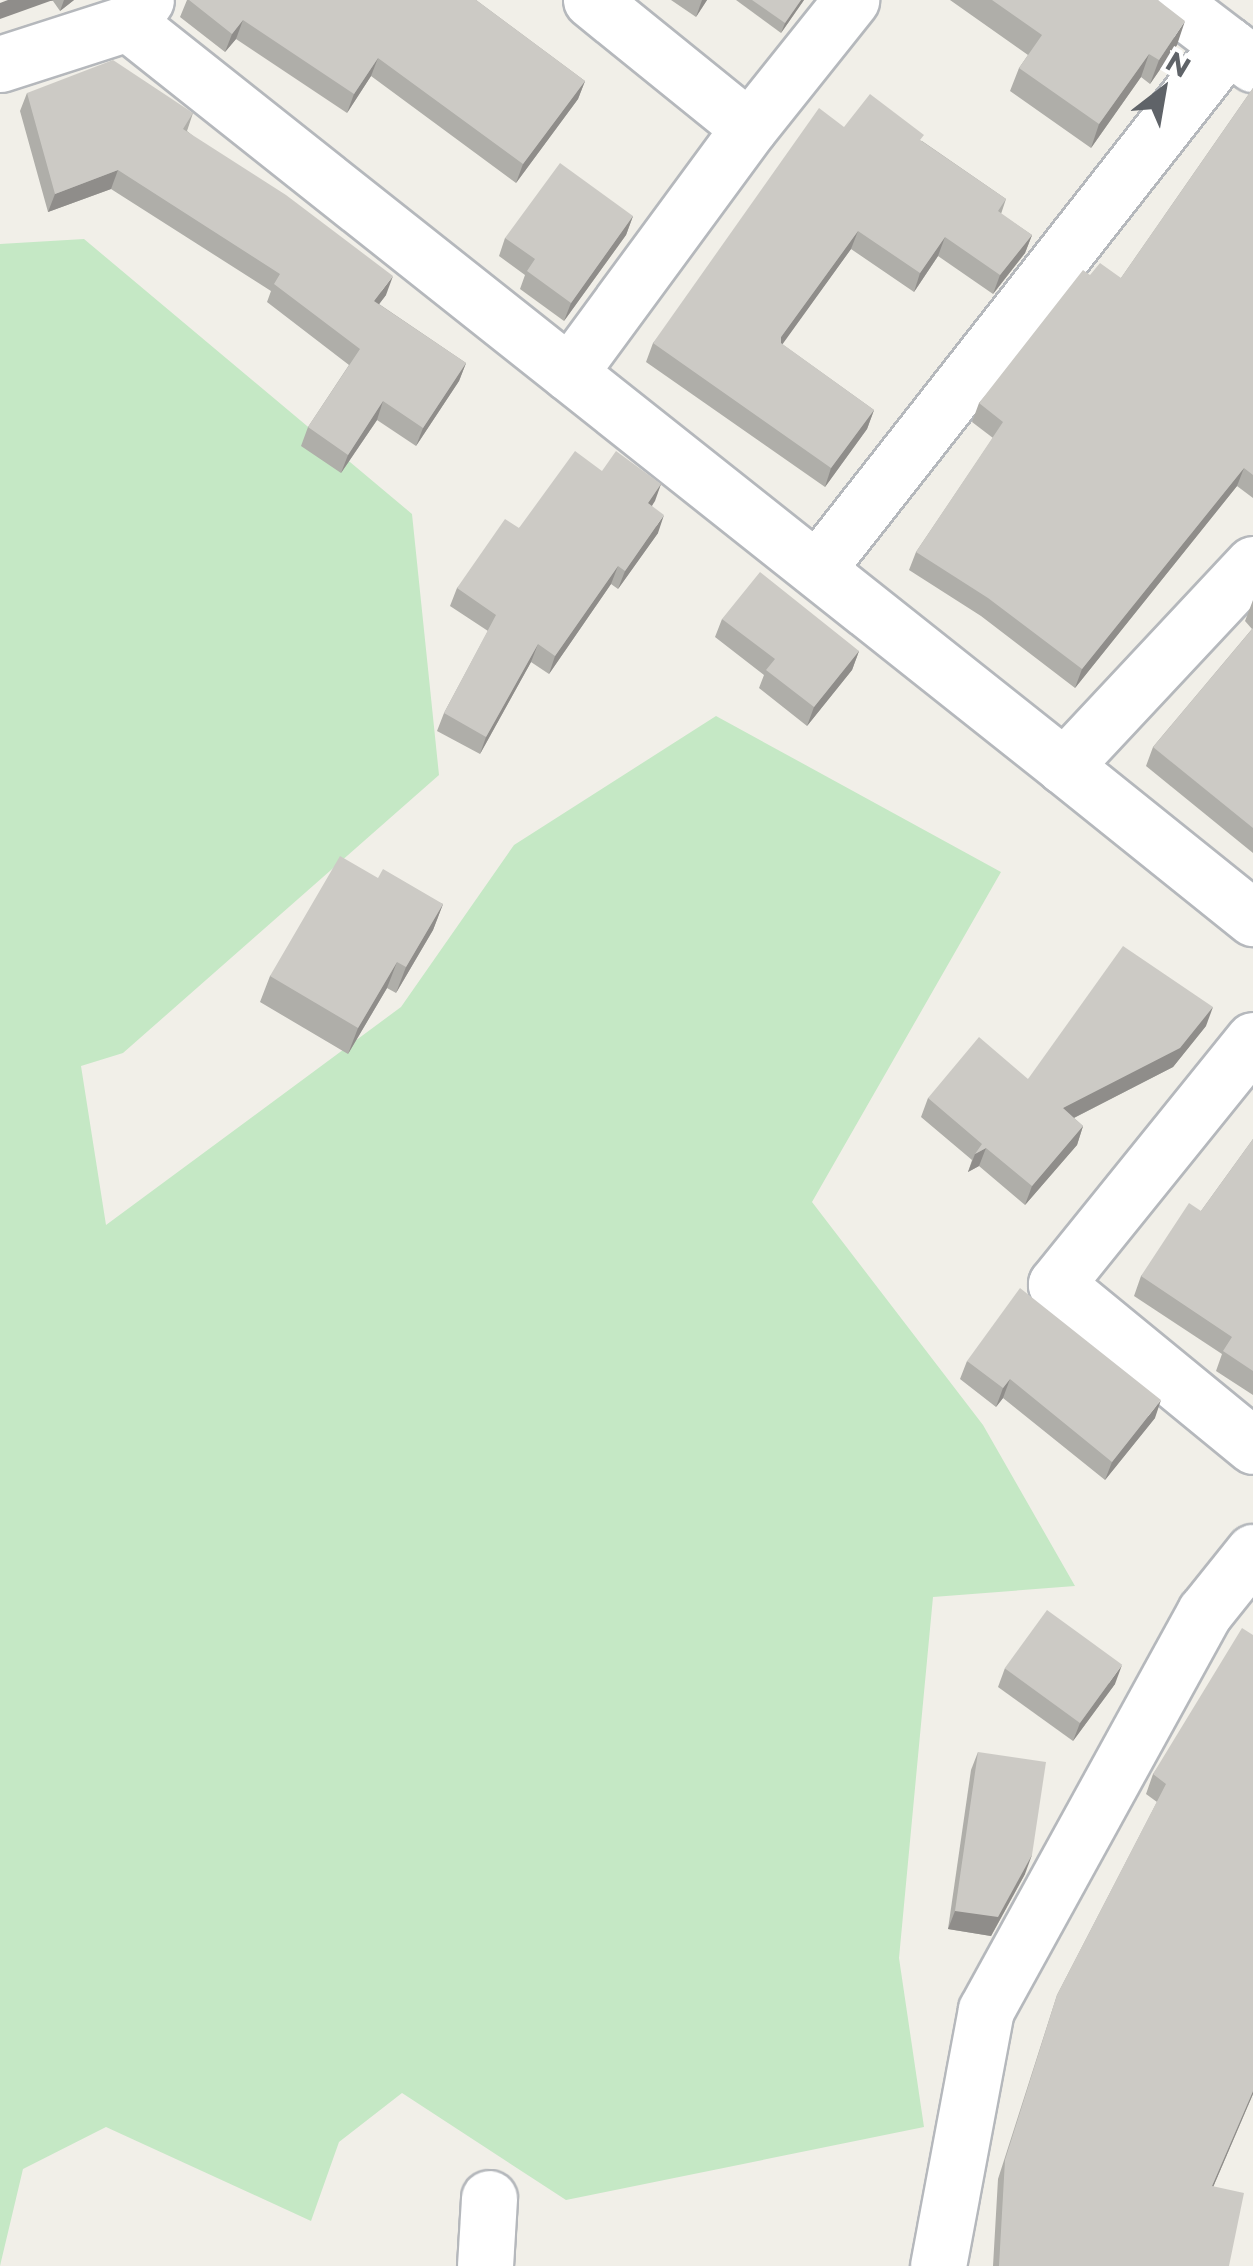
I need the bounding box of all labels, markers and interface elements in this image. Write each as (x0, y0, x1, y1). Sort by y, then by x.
north arrow (1113, 40, 1213, 140)
text: N (1160, 44, 1197, 85)

